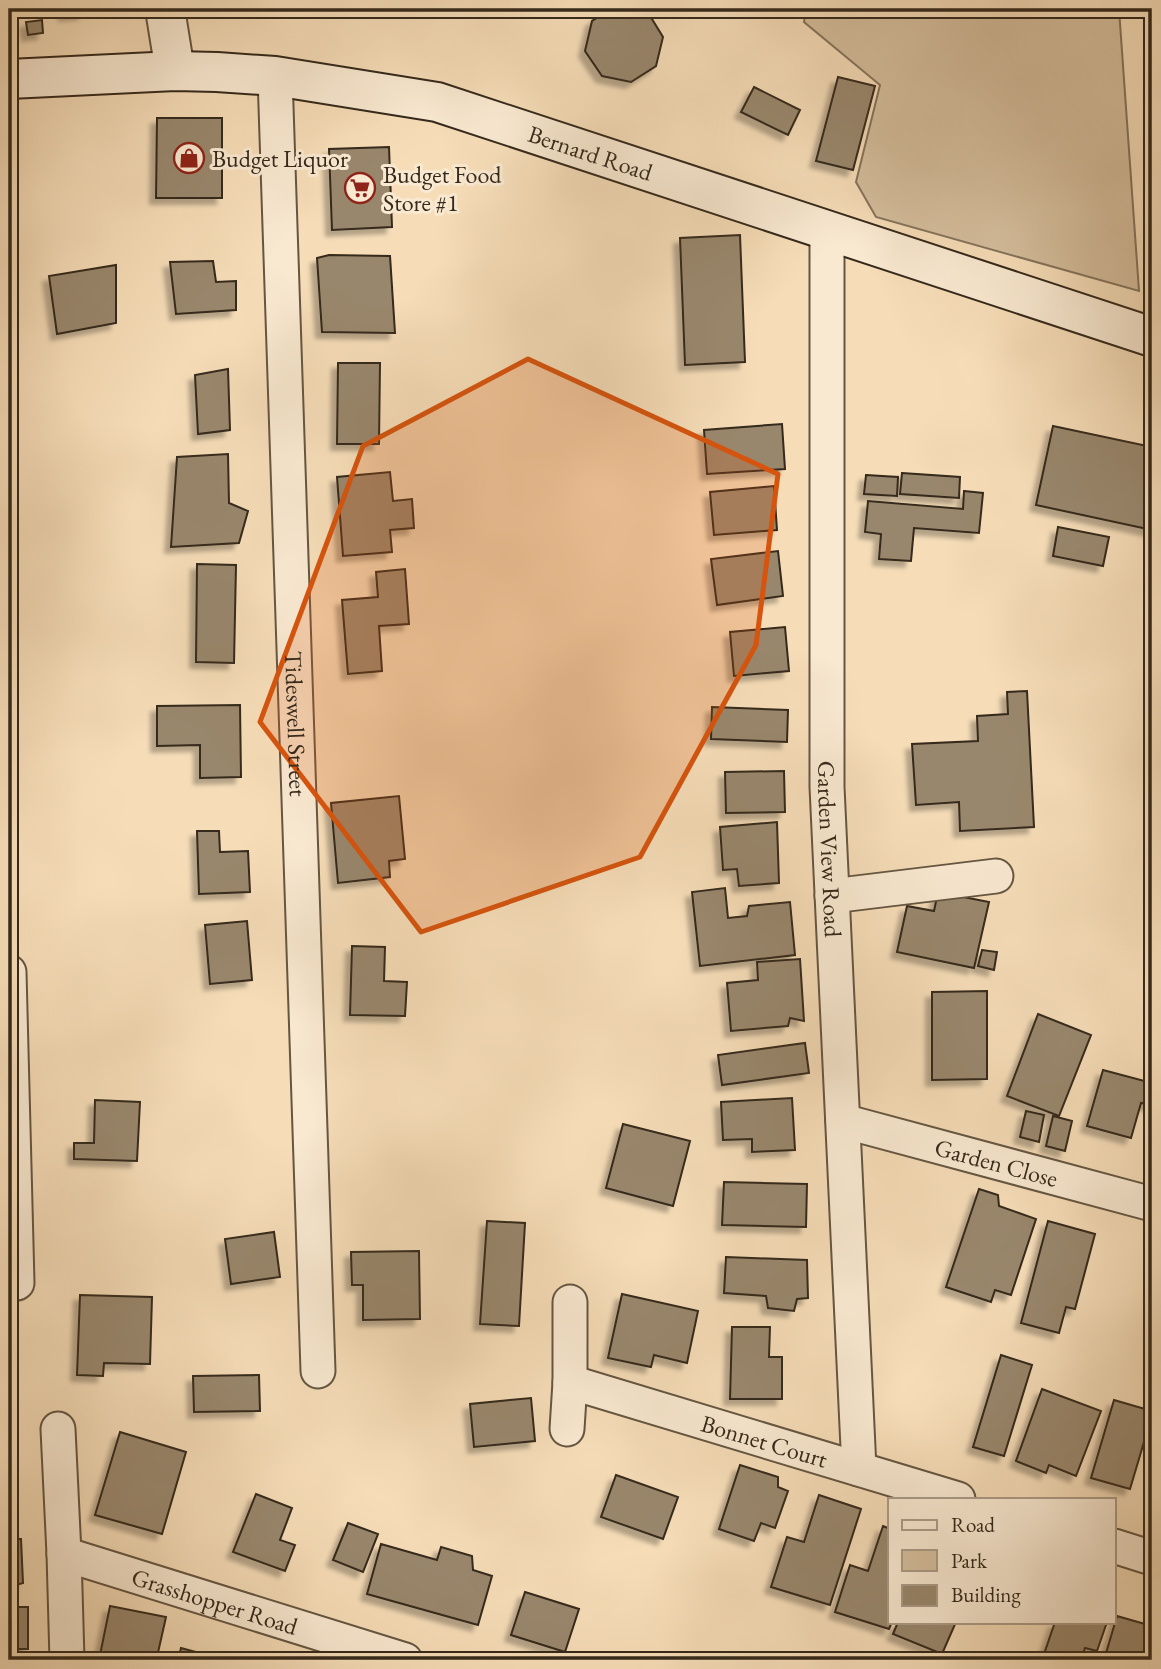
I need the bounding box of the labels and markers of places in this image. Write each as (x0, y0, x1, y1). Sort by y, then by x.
shop icon: Budget Liquor (172, 141, 206, 175)
place label: Budget Liquor (212, 143, 348, 174)
place label: Budget Food Store #1 (383, 159, 502, 218)
supermarket icon: Budget Food Store #1 (343, 171, 377, 205)

